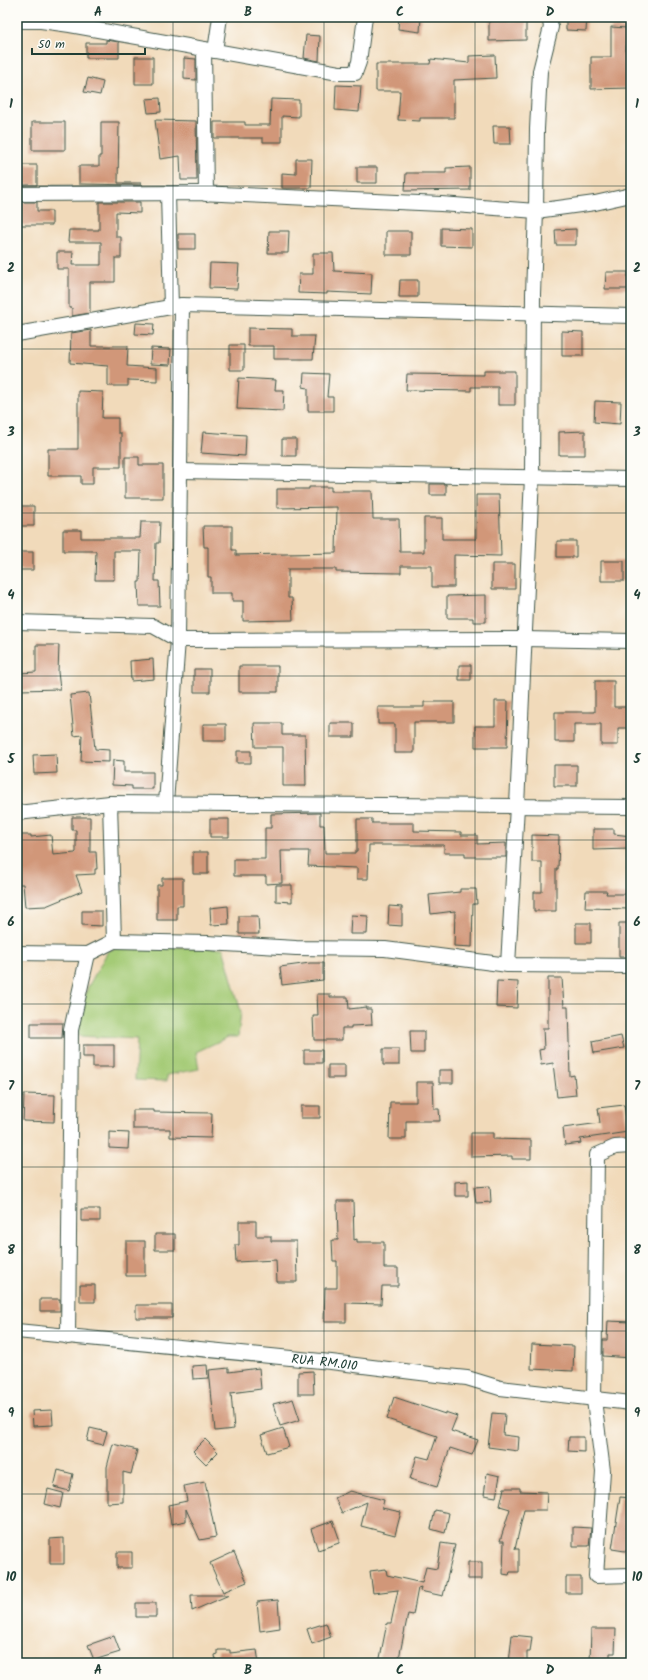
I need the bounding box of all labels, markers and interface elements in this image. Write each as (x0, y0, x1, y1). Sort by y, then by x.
text: A (94, 2, 102, 23)
text: B (244, 2, 252, 23)
text: C (396, 2, 404, 23)
text: D (546, 2, 555, 23)
scale bar (32, 30, 145, 56)
text: 50 m (38, 35, 65, 54)
text: 1 (9, 94, 13, 115)
text: 1 (635, 94, 639, 115)
text: 2 (7, 258, 15, 279)
text: 2 (633, 258, 641, 279)
text: 3 (6, 422, 15, 443)
text: 3 (632, 422, 641, 443)
text: 4 (7, 585, 15, 606)
text: 4 (633, 585, 641, 606)
text: 5 (7, 749, 16, 770)
text: 5 (633, 749, 642, 770)
text: 6 (7, 912, 15, 933)
text: 6 (633, 912, 641, 933)
text: 7 (8, 1076, 15, 1097)
text: 7 (634, 1076, 641, 1097)
text: 8 (7, 1240, 15, 1261)
text: 8 (633, 1240, 641, 1261)
street label: RUA RM.010 (290, 1349, 359, 1377)
text: 9 (8, 1403, 15, 1424)
text: 9 (634, 1403, 641, 1424)
text: 10 (6, 1567, 17, 1588)
text: 10 (632, 1567, 643, 1588)
text: A (94, 1660, 102, 1680)
text: B (244, 1660, 252, 1680)
text: C (396, 1660, 404, 1680)
text: D (546, 1660, 555, 1680)

